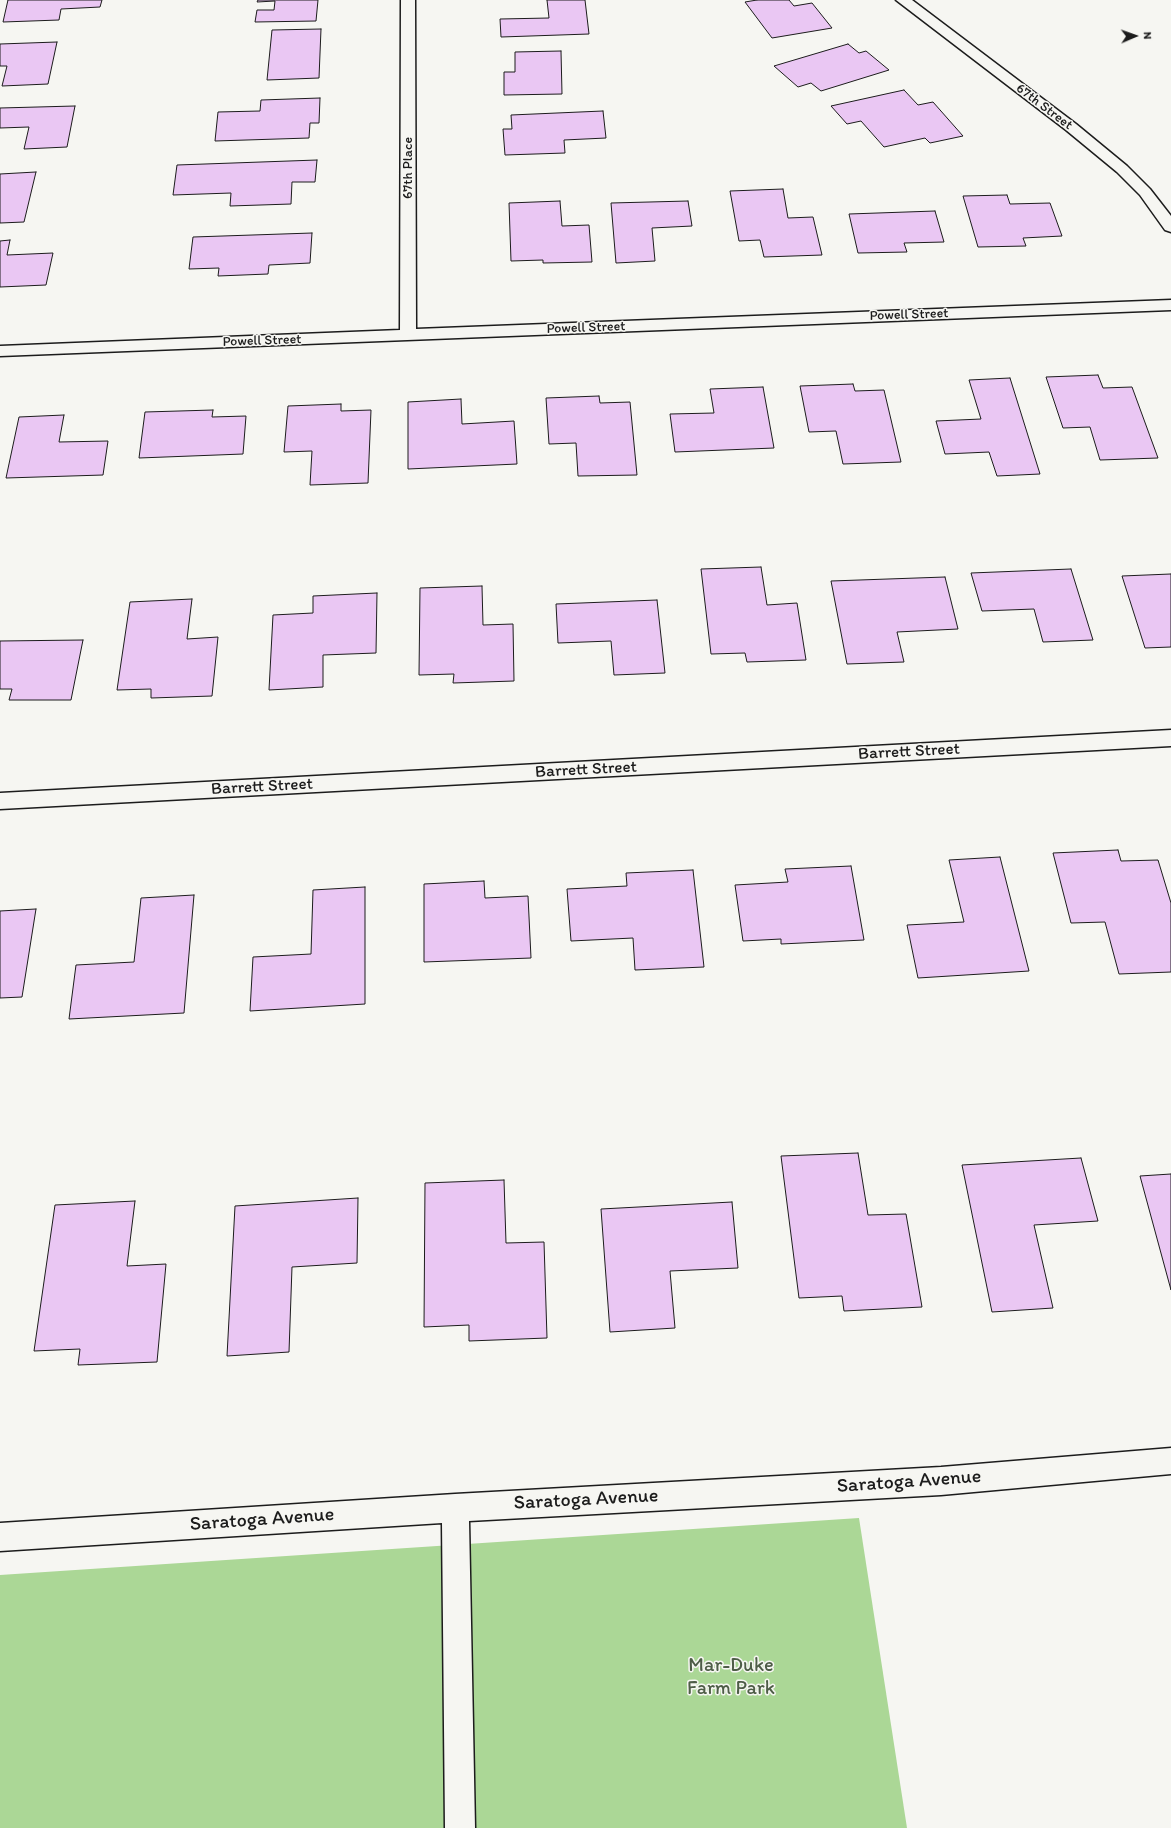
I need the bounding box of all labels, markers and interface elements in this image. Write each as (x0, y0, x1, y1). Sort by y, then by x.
north arrow (1115, 16, 1155, 56)
text: N (1141, 32, 1154, 40)
street label: 67th Street (1012, 80, 1076, 134)
street label: 67th Place (400, 137, 416, 199)
street label: Powell Street (869, 305, 949, 325)
street label: Powell Street (546, 318, 626, 338)
street label: Powell Street (222, 331, 302, 351)
street label: Barrett Street (858, 739, 960, 765)
street label: Barrett Street (535, 757, 637, 783)
street label: Barrett Street (211, 774, 313, 800)
street label: Saratoga Avenue (836, 1465, 982, 1499)
street label: Saratoga Avenue (513, 1484, 659, 1516)
street label: Saratoga Avenue (189, 1503, 335, 1537)
park label: Mar-Duke Farm Park (687, 1654, 775, 1701)

